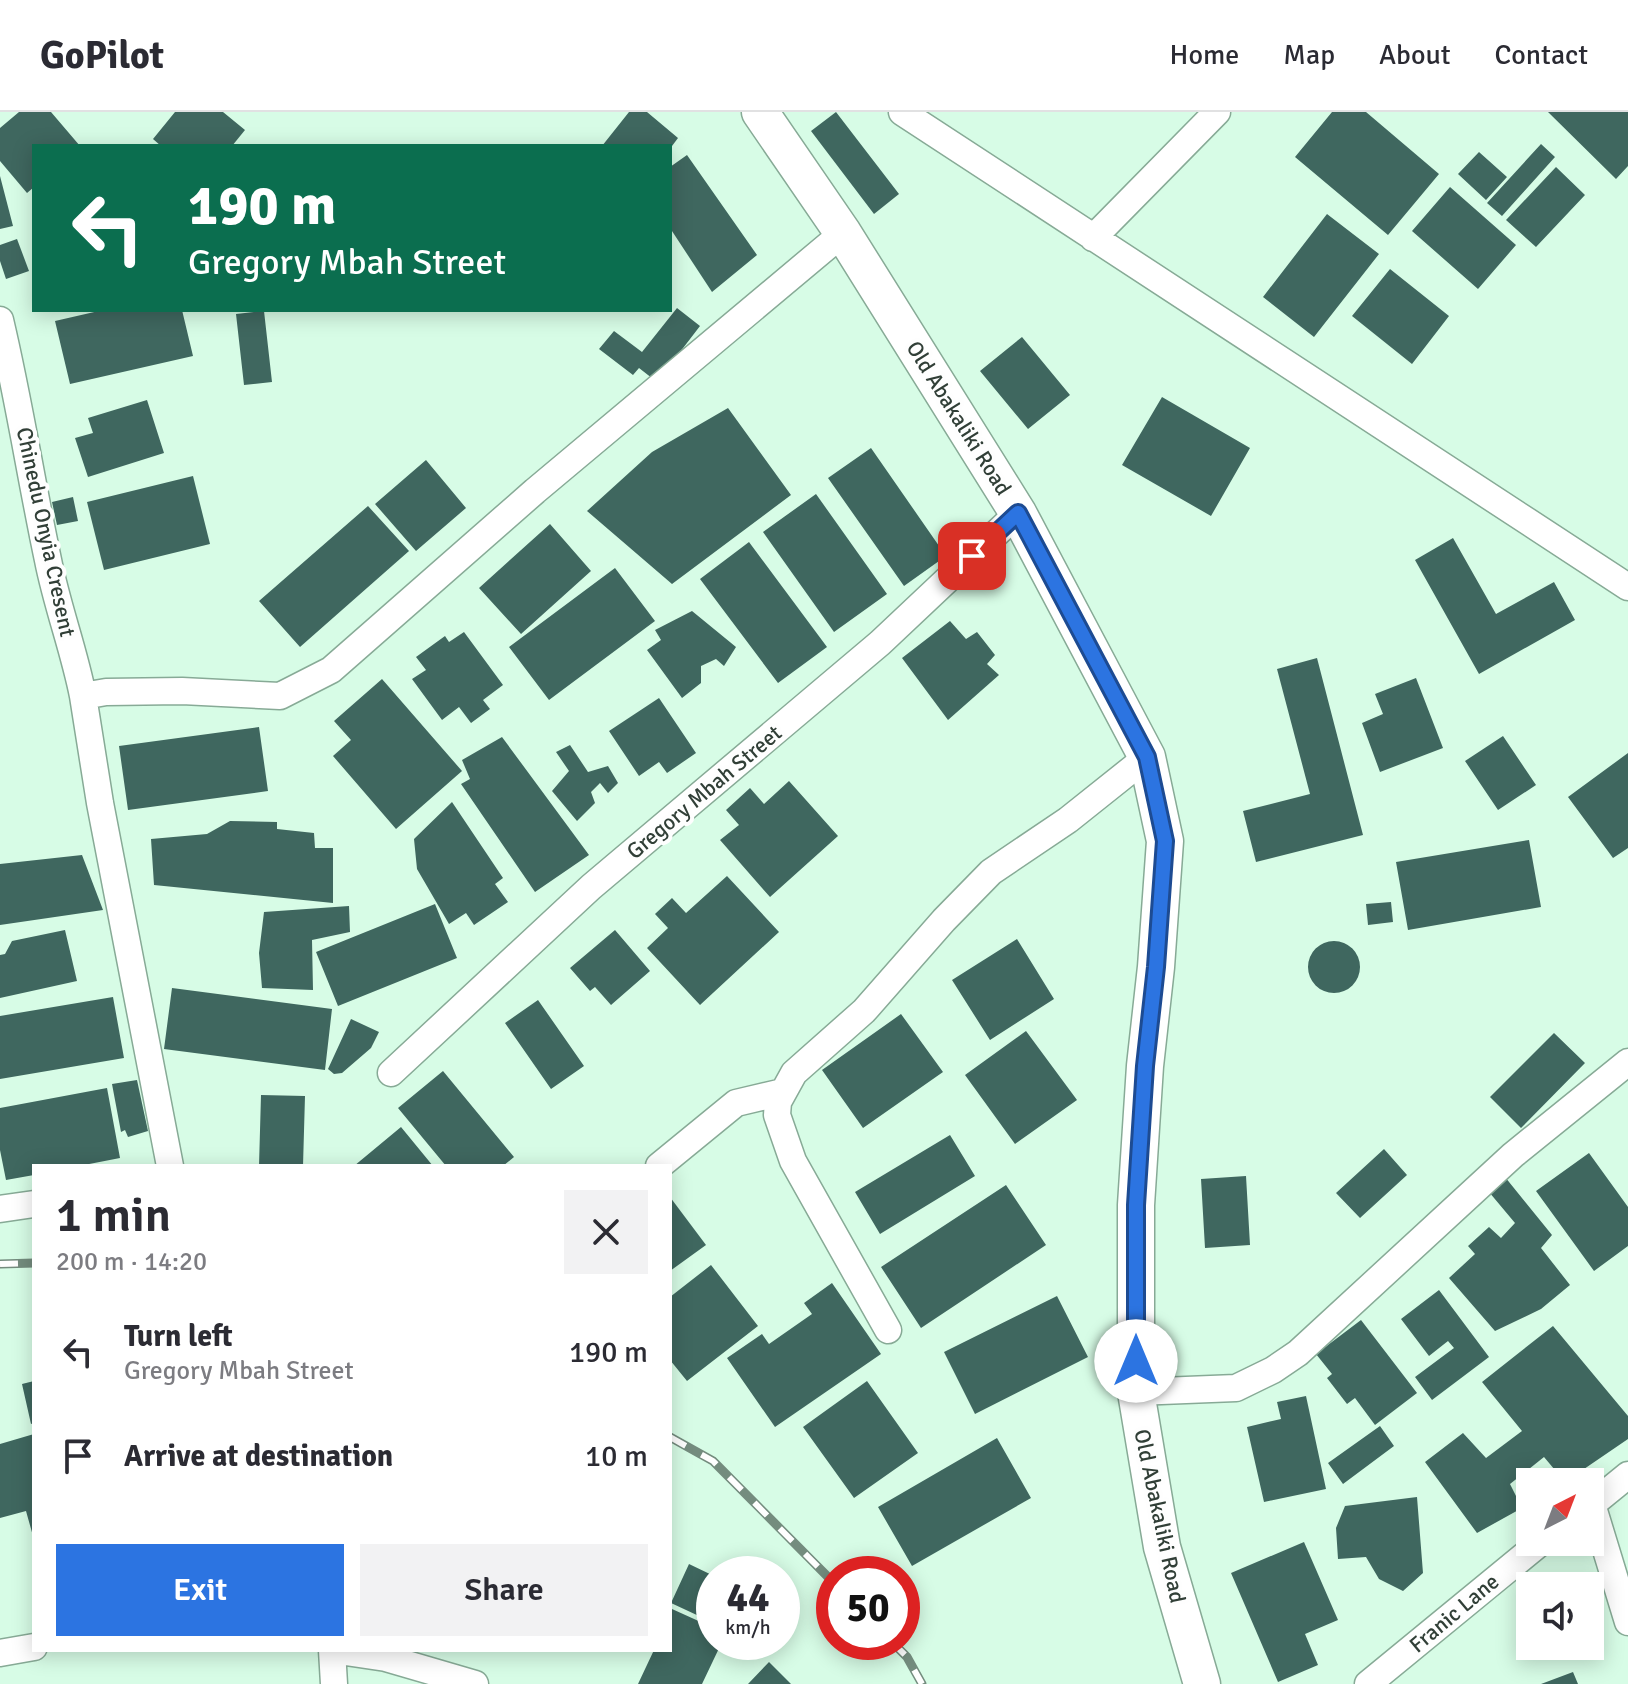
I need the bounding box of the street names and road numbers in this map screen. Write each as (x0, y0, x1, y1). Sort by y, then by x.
street label: Old Abakaliki Road (901, 336, 1017, 500)
street label: Chinedu Onyia Cresent (11, 425, 81, 640)
street label: Gregory Mbah Street (621, 719, 787, 865)
street label: Old Abakaliki Road (1128, 1427, 1192, 1605)
street label: Franic Lane (1404, 1568, 1504, 1658)

